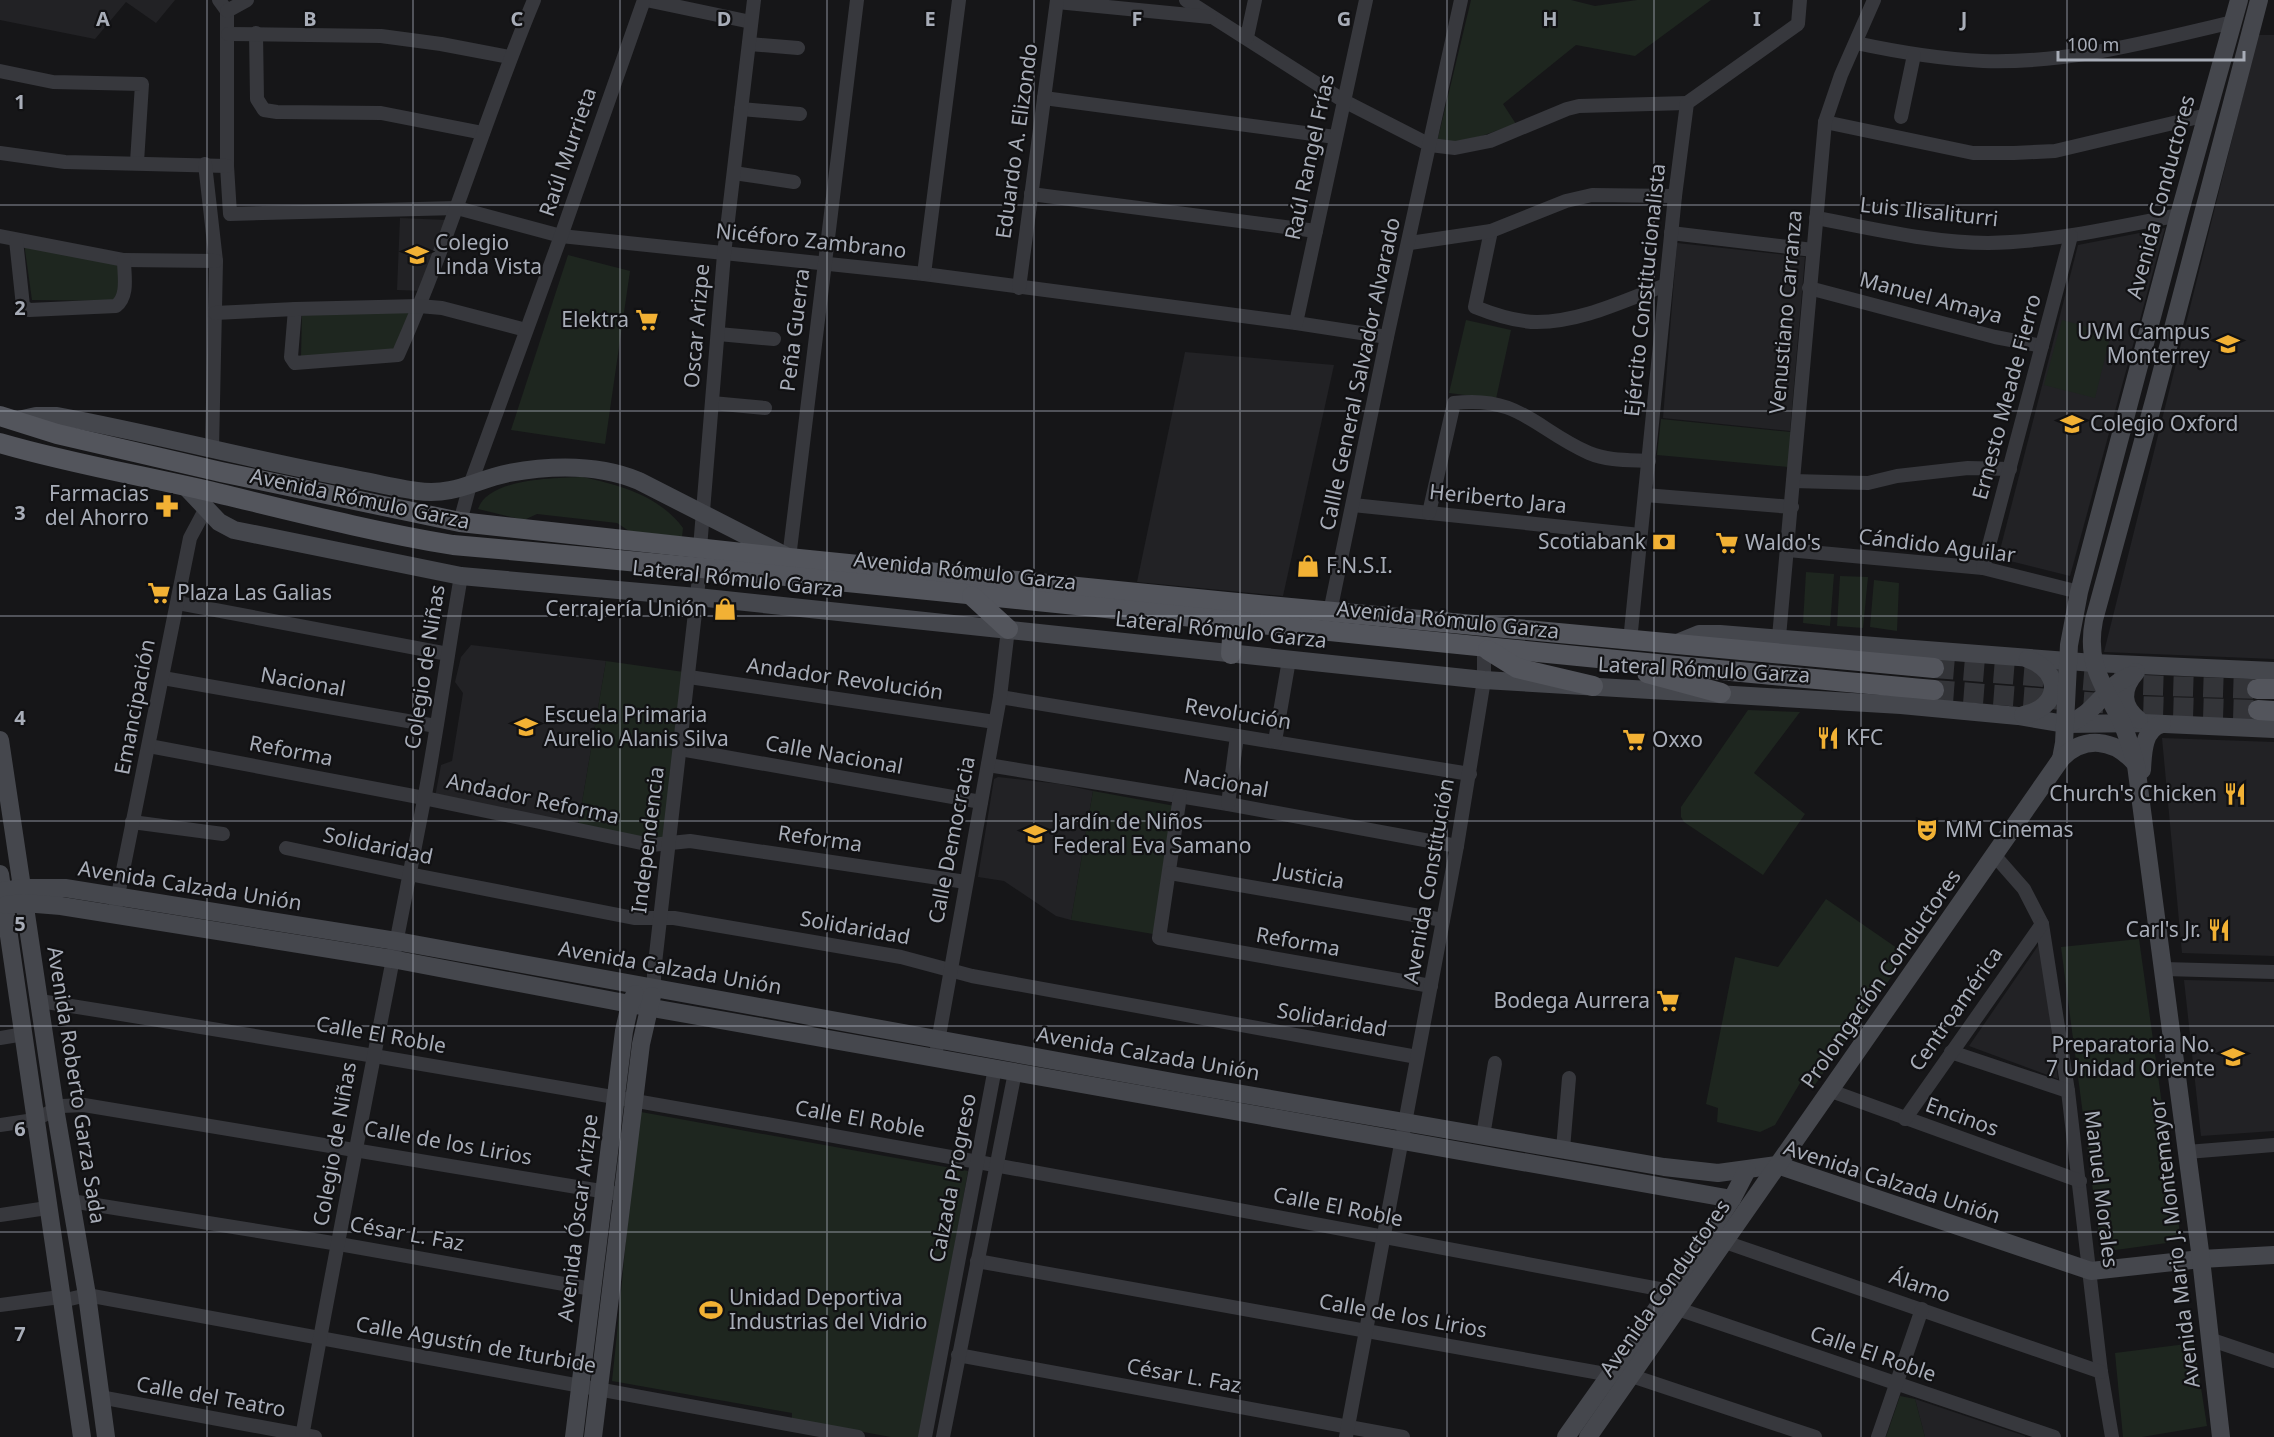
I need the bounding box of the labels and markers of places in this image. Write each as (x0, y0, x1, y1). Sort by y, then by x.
place label: Colegio Linda Vista (435, 228, 542, 280)
school or university icon: Colegio Linda Vista (404, 242, 430, 268)
place label: Elektra (561, 305, 629, 333)
supermarket icon: Elektra (634, 307, 660, 333)
place label: UVM Campus Monterrey (2077, 317, 2210, 369)
school or university icon: UVM Campus Monterrey (2215, 331, 2241, 357)
place label: Colegio Oxford (2090, 409, 2238, 437)
school or university icon: Colegio Oxford (2059, 411, 2085, 437)
place label: Farmacias del Ahorro (45, 479, 149, 531)
pharmacy icon: Farmacias del Ahorro (154, 493, 180, 519)
place label: Scotiabank (1538, 527, 1647, 555)
place label: Waldo's (1745, 528, 1821, 556)
bank icon: Scotiabank (1651, 529, 1677, 555)
supermarket icon: Waldo's (1714, 530, 1740, 556)
place label: F.N.S.I. (1326, 551, 1393, 579)
shop icon: F.N.S.I. (1295, 553, 1321, 579)
place label: Plaza Las Galias (177, 578, 332, 606)
supermarket icon: Plaza Las Galias (146, 580, 172, 606)
place label: Cerrajería Unión (545, 594, 707, 622)
shop icon: Cerrajería Unión (712, 596, 738, 622)
place label: Escuela Primaria Aurelio Alanis Silva (544, 700, 729, 752)
school or university icon: Escuela Primaria Aurelio Alanis Silva (513, 714, 539, 740)
place label: KFC (1846, 723, 1883, 751)
place label: Oxxo (1652, 725, 1703, 753)
restaurant icon: KFC (1815, 725, 1841, 751)
supermarket icon: Oxxo (1621, 727, 1647, 753)
place label: Church's Chicken (2049, 779, 2217, 807)
restaurant icon: Church's Chicken (2222, 781, 2248, 807)
place label: Jardín de Niños Federal Eva Samano (1051, 807, 1251, 859)
place label: MM Cinemas (1945, 815, 2074, 843)
theatre icon: MM Cinemas (1914, 817, 1940, 843)
school or university icon: Jardín de Niños Federal Eva Samano (1022, 821, 1048, 847)
place label: Carl's Jr. (2126, 915, 2201, 943)
restaurant icon: Carl's Jr. (2206, 917, 2232, 943)
place label: Bodega Aurrera (1494, 986, 1650, 1014)
supermarket icon: Bodega Aurrera (1655, 988, 1681, 1014)
place label: Preparatoria No. 7 Unidad Oriente (2046, 1030, 2215, 1082)
school or university icon: Preparatoria No. 7 Unidad Oriente (2220, 1044, 2246, 1070)
place label: Unidad Deportiva Industrias del Vidrio (729, 1283, 927, 1335)
sports icon: Unidad Deportiva Industrias del Vidrio (698, 1297, 724, 1323)

